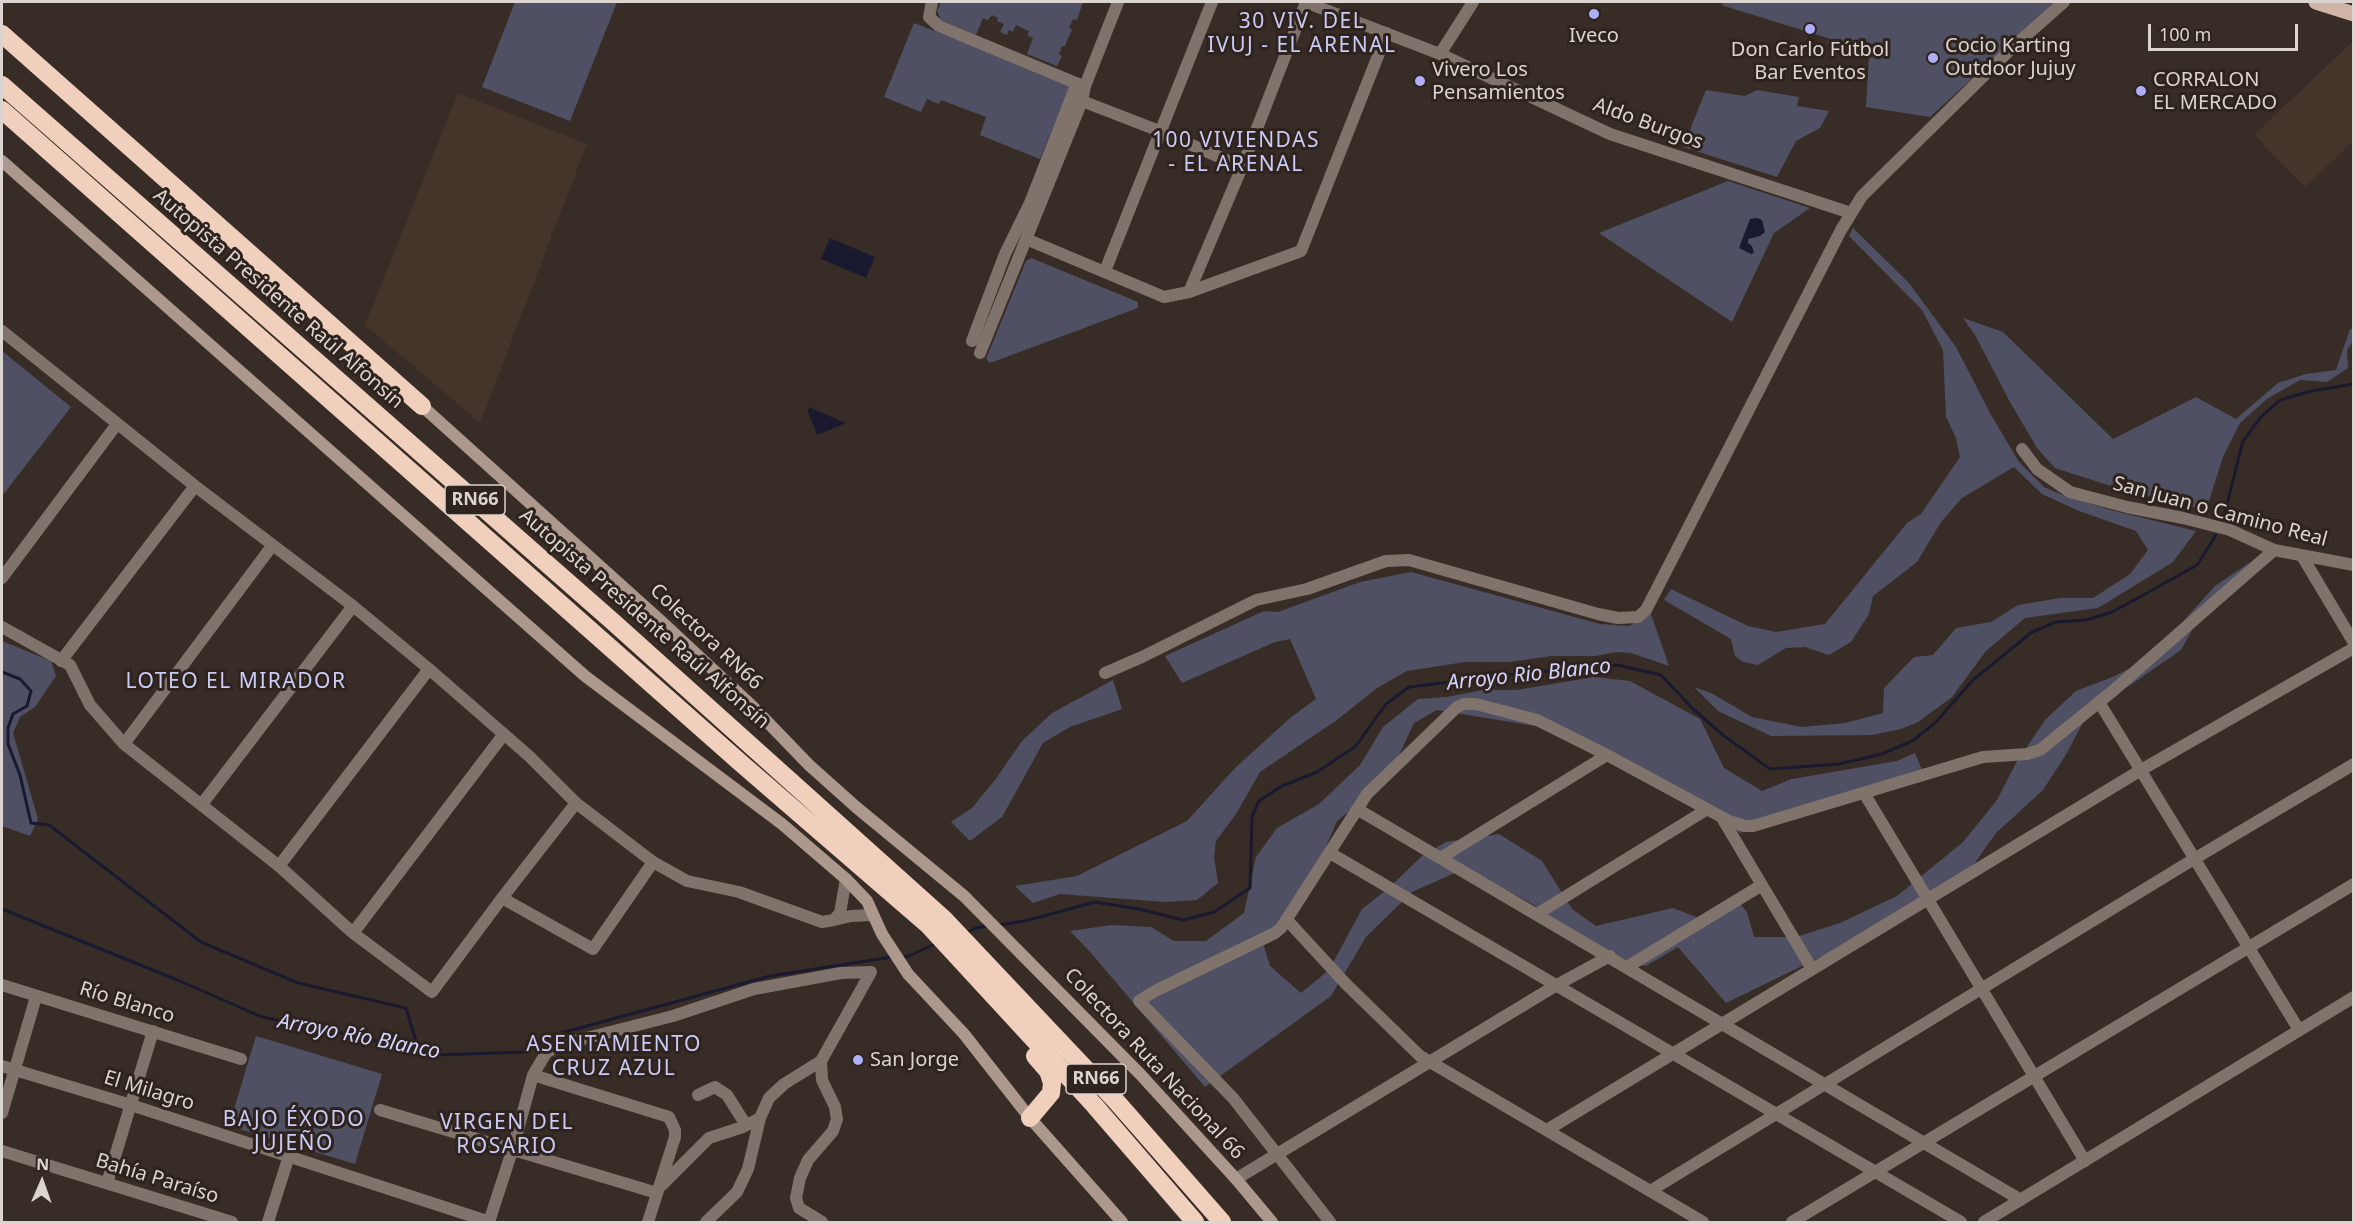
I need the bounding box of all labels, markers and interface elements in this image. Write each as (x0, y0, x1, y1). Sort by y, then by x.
marker: Iveco (1587, 7, 1601, 21)
district label: 30 VIV. DEL IVUJ - EL ARENAL (1207, 9, 1397, 59)
scale bar (2151, 12, 2301, 50)
marker: Don Carlo Fútbol Bar Eventos (1803, 22, 1817, 36)
text: 100 m (2159, 22, 2211, 46)
place label: Iveco (1569, 24, 1619, 48)
place label: Cocio Karting Outdoor Jujuy (1945, 34, 2076, 81)
place label: Don Carlo Fútbol Bar Eventos (1731, 38, 1889, 85)
marker: Cocio Karting Outdoor Jujuy (1926, 51, 1940, 65)
place label: Vivero Los Pensamientos (1432, 58, 1565, 105)
place label: CORRALON EL MERCADO (2153, 68, 2277, 115)
marker: Vivero Los Pensamientos (1413, 74, 1427, 88)
marker: CORRALON EL MERCADO (2134, 84, 2148, 98)
street label: Aldo Burgos (1590, 93, 1706, 155)
district label: 100 VIVIENDAS - EL ARENAL (1152, 128, 1320, 178)
street label: Autopista Presidente Raúl Alfonsín (148, 184, 408, 414)
street label: San Juan o Camino Real (2110, 472, 2330, 552)
road number: RN66 (445, 485, 505, 515)
street label: Autopista Presidente Raúl Alfonsín (514, 504, 774, 734)
street label: Colectora RN66 (645, 579, 767, 695)
water label: Arroyo Rio Blanco (1446, 654, 1612, 696)
district label: LOTEO EL MIRADOR (125, 669, 347, 695)
street label: Colectora Ruta Nacional 66 (1059, 963, 1249, 1165)
street label: Río Blanco (76, 977, 178, 1029)
water label: Arroyo Río Blanco (276, 1009, 442, 1065)
district label: ASENTAMIENTO CRUZ AZUL (526, 1032, 702, 1082)
place label: San Jorge (870, 1048, 959, 1072)
marker: San Jorge (851, 1053, 865, 1067)
road number: RN66 (1066, 1064, 1126, 1094)
street label: El Milagro (101, 1066, 197, 1116)
district label: BAJO ÉXODO JUJEÑO (223, 1107, 365, 1157)
district label: VIRGEN DEL ROSARIO (440, 1110, 574, 1160)
street label: Bahía Paraíso (93, 1149, 221, 1209)
north arrow (12, 1152, 72, 1212)
text: N (36, 1153, 50, 1175)

